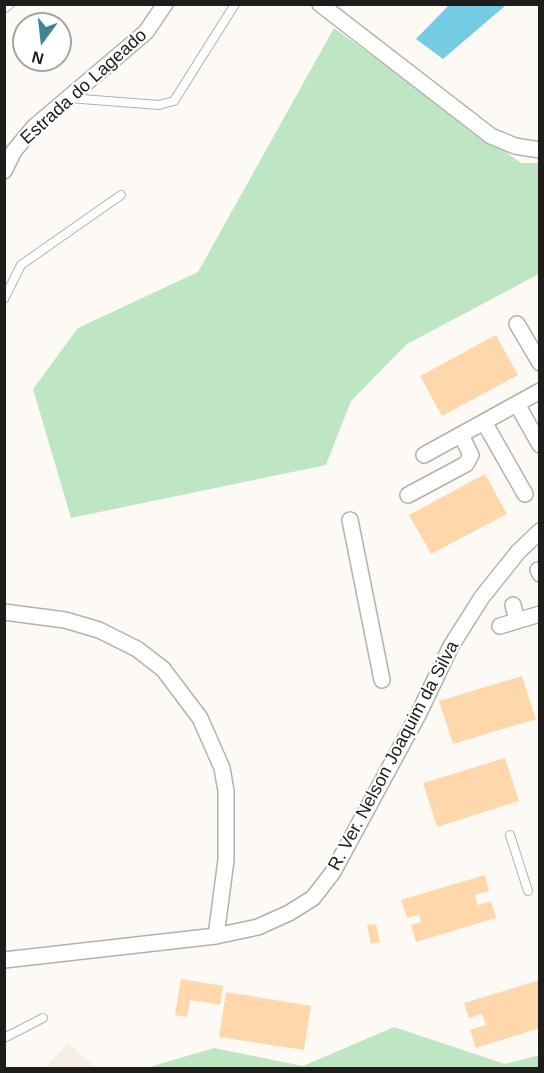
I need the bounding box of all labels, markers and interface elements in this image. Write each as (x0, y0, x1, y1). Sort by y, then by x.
north arrow (12, 12, 72, 72)
street label: Estrada do Lageado (17, 25, 151, 149)
text: N (30, 48, 46, 68)
street label: R. Ver. Nelson Joaquim da Silva (324, 637, 464, 875)

